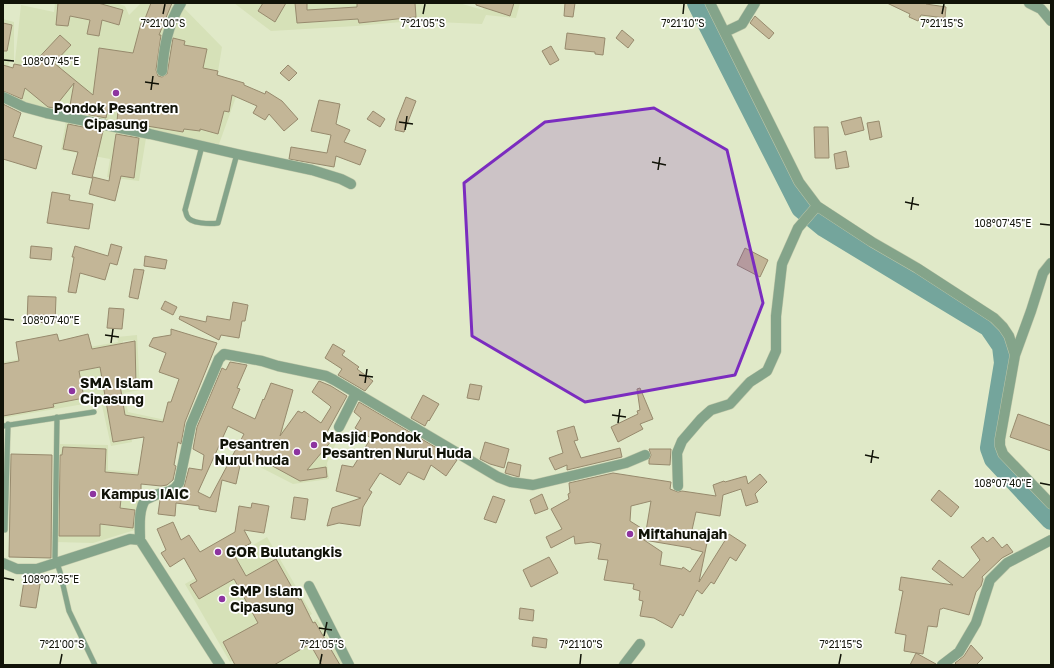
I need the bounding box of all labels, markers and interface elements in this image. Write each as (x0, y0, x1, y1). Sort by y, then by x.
text: 7°21'00"S (141, 17, 185, 29)
text: 7°21'05"S (401, 17, 445, 29)
text: 7°21'10"S (661, 17, 705, 29)
text: 7°21'15"S (921, 17, 964, 29)
text: 108°07'45"E (23, 55, 79, 67)
marker: Pondok Pesantren Cipasung (111, 88, 121, 98)
place label: Pondok Pesantren Cipasung (54, 99, 178, 132)
text: 108°07'45"E (975, 217, 1031, 229)
text: 108°07'40"E (22, 314, 80, 326)
place label: SMA Islam Cipasung (80, 374, 153, 407)
marker: SMA Islam Cipasung (67, 386, 77, 396)
place label: Masjid Pondok Pesantren Nurul Huda (322, 428, 472, 461)
place label: Pesantren Nurul huda (215, 435, 289, 468)
marker: Masjid Pondok Pesantren Nurul Huda (309, 440, 319, 450)
marker: Pesantren Nurul huda (292, 447, 302, 457)
text: 108°07'40"E (974, 477, 1032, 489)
place label: Kampus IAIC (101, 485, 189, 502)
marker: Kampus IAIC (88, 489, 98, 499)
place label: Miftahunajah (638, 525, 727, 542)
marker: Miftahunajah (625, 529, 635, 539)
place label: GOR Bulutangkis (226, 543, 342, 560)
marker: GOR Bulutangkis (213, 547, 223, 557)
text: 108°07'35"E (23, 573, 79, 585)
place label: SMP Islam Cipasung (230, 582, 302, 615)
marker: SMP Islam Cipasung (217, 594, 227, 604)
text: 7°21'00"S (40, 638, 84, 650)
text: 7°21'05"S (300, 638, 344, 650)
text: 7°21'10"S (559, 638, 603, 650)
text: 7°21'15"S (820, 638, 863, 650)

